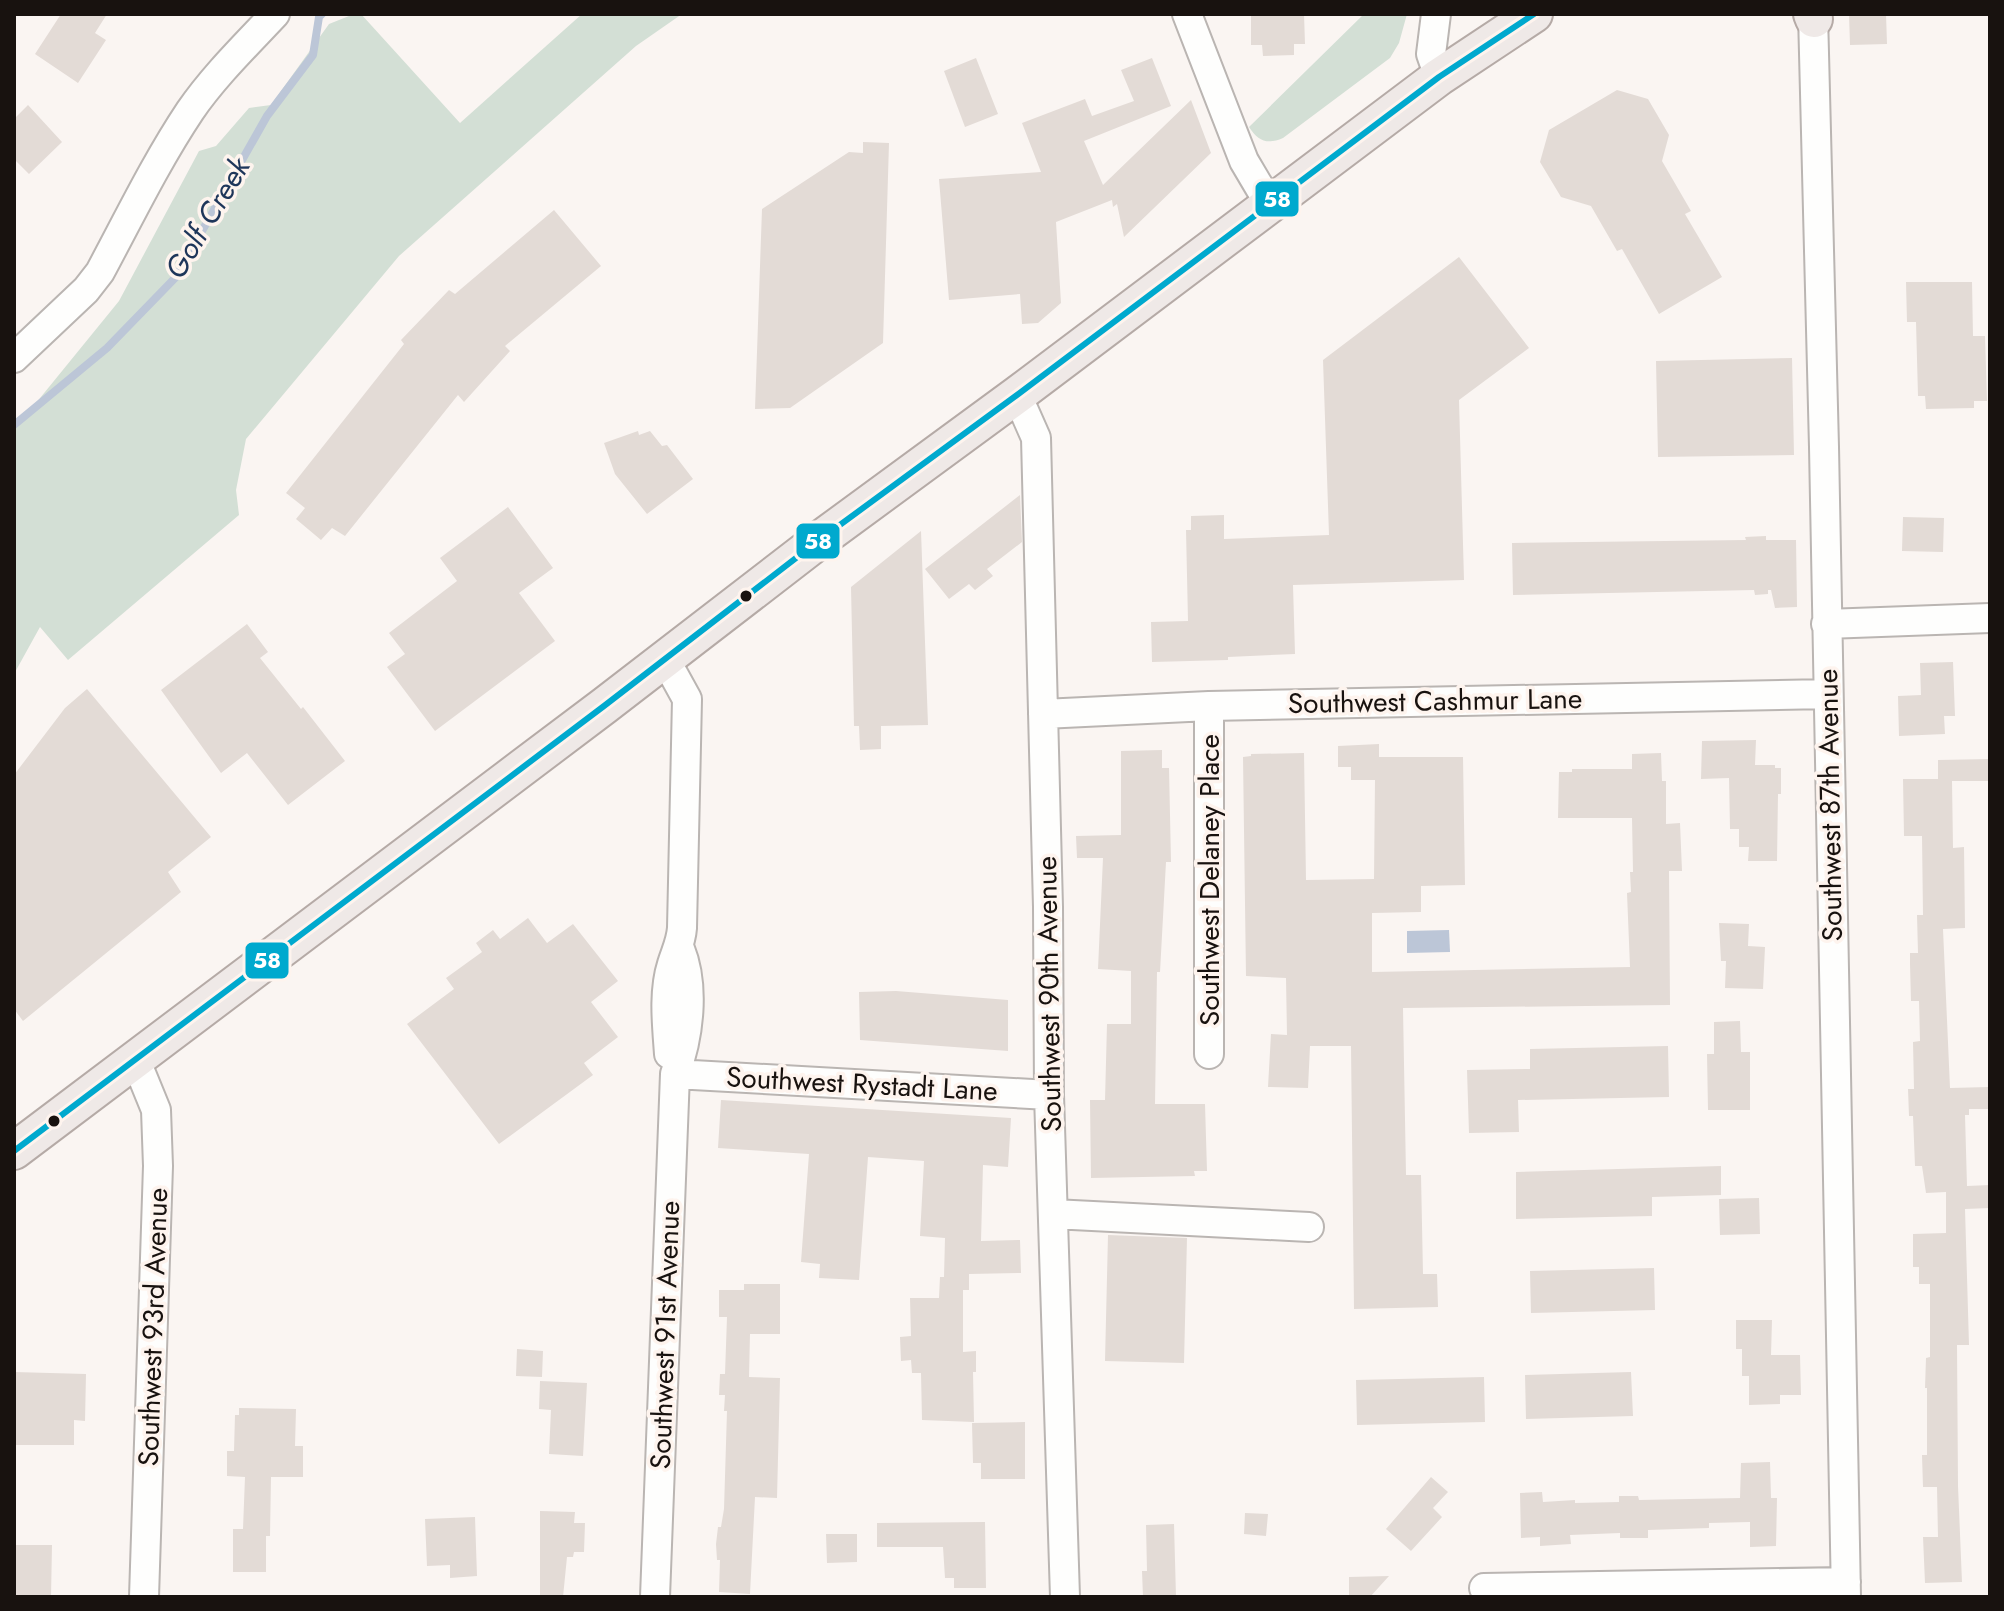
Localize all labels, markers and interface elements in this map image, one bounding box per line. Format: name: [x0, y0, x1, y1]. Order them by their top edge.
water label: Golf Creek: [154, 148, 261, 287]
line badge: 58: [1254, 180, 1300, 218]
text: 58: [1263, 183, 1291, 215]
line badge: 58: [795, 522, 841, 560]
text: 58: [804, 525, 832, 557]
unlabelled marker: [738, 588, 754, 604]
street label: Southwest 87th Avenue: [1807, 668, 1853, 942]
street label: Southwest Cashmur Lane: [1287, 678, 1583, 724]
street label: Southwest Delaney Place: [1189, 734, 1230, 1026]
street label: Southwest 90th Avenue: [1026, 856, 1072, 1132]
line badge: 58: [244, 941, 290, 980]
text: 58: [253, 944, 281, 976]
street label: Southwest Rystadt Lane: [725, 1056, 999, 1112]
unlabelled marker: [46, 1113, 62, 1129]
street label: Southwest 93rd Avenue: [128, 1187, 178, 1467]
street label: Southwest 91st Avenue: [640, 1200, 690, 1470]

